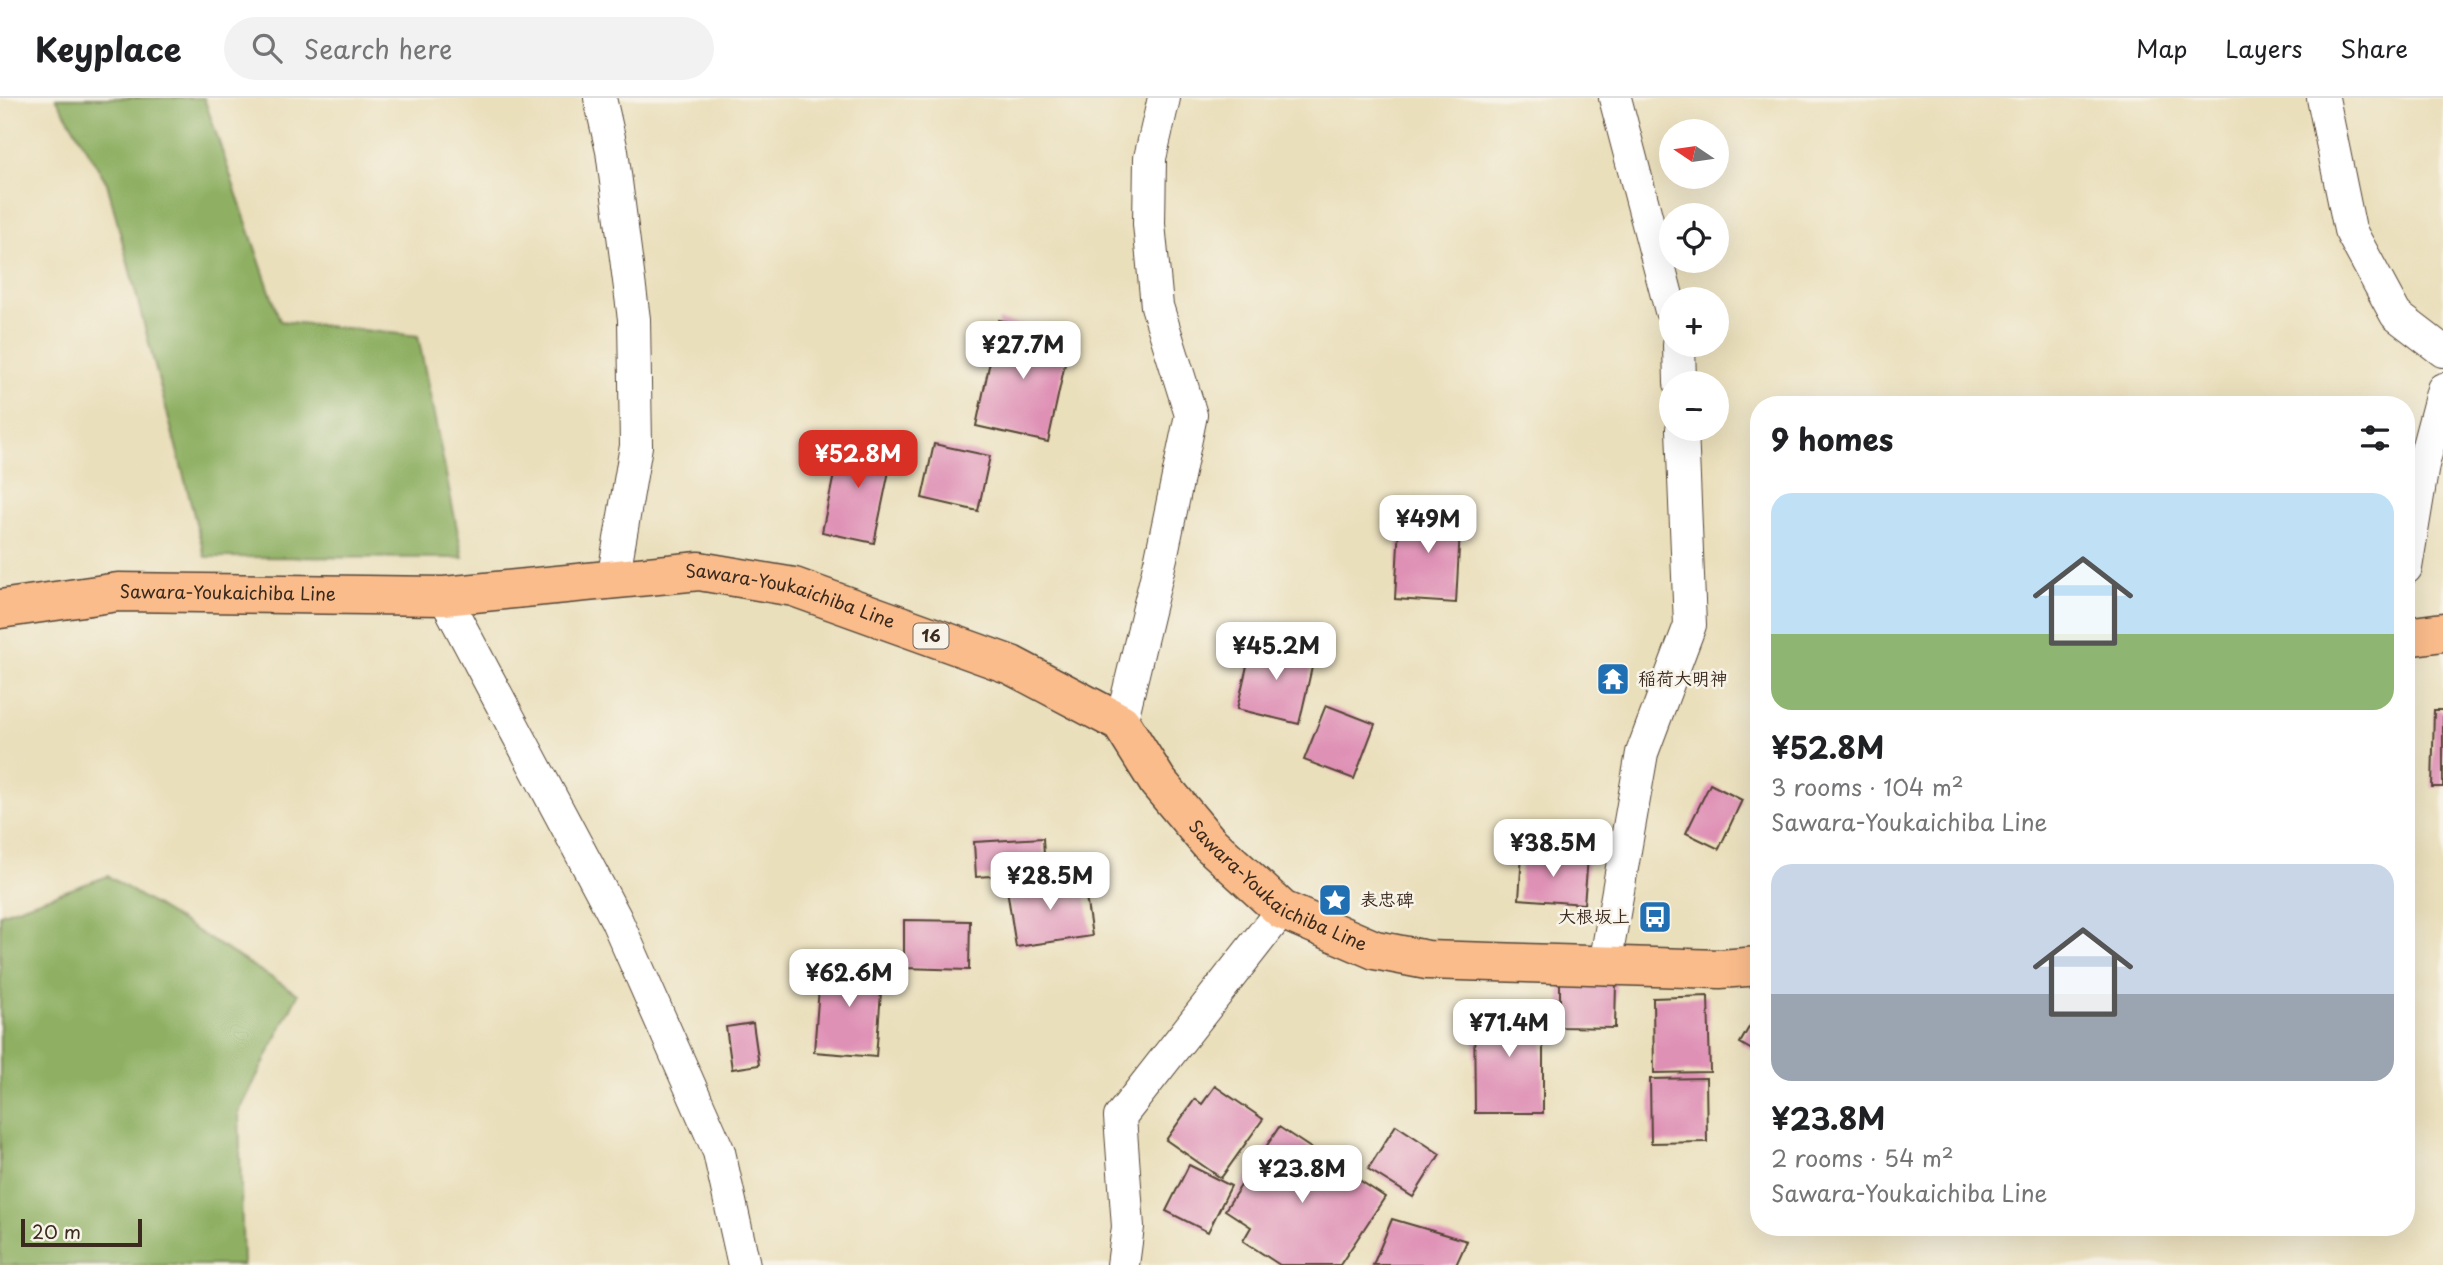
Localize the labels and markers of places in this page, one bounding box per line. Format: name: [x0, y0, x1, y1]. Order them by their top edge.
pin: ¥27.7M: [966, 322, 1080, 381]
pin: ¥52.8M: [801, 430, 915, 490]
pin: ¥49M: [1387, 496, 1469, 555]
pin: ¥45.2M: [1219, 622, 1333, 682]
temple icon: 稲荷大明神: [1594, 660, 1632, 698]
place label: 稲荷大明神: [1638, 664, 1728, 691]
pin: ¥38.5M: [1496, 820, 1610, 879]
pin: ¥28.5M: [993, 852, 1107, 912]
place icon: 表忠碑: [1316, 881, 1354, 919]
place label: 表忠碑: [1360, 885, 1414, 912]
bus stop icon: 大根坂上: [1636, 898, 1674, 936]
place label: 大根坂上: [1558, 902, 1630, 929]
pin: ¥62.6M: [792, 950, 906, 1009]
pin: ¥71.4M: [1452, 1000, 1566, 1059]
pin: ¥23.8M: [1245, 1146, 1359, 1205]

